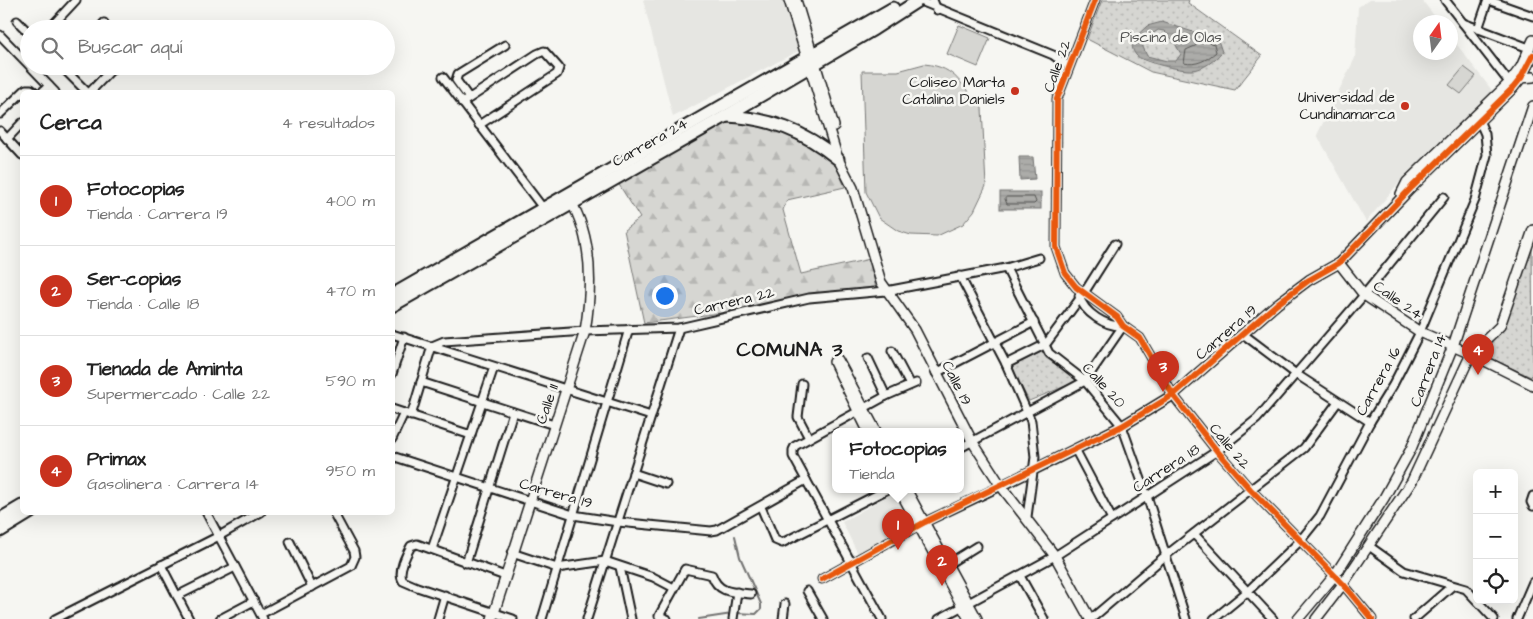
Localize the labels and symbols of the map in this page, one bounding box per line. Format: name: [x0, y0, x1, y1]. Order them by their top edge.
north arrow: [1413, 15, 1458, 60]
park label: Piscina de Olas: [1120, 27, 1222, 48]
street label: Calle 22: [1038, 37, 1077, 95]
place label: Coliseo Marta Catalina Daniels: [902, 72, 1005, 110]
marker: Coliseo Marta Catalina Daniels: [1009, 85, 1021, 97]
place label: Universidad de Cundinamarca: [1298, 87, 1395, 125]
marker: Universidad de Cundinamarca: [1399, 100, 1411, 112]
street label: Carrera 24: [609, 113, 692, 172]
street label: Calle 24: [1369, 276, 1427, 325]
street label: Carrera 22: [692, 282, 777, 321]
your location: [652, 283, 678, 309]
street label: Carrera 19: [1191, 300, 1262, 365]
street label: Carrera 14: [1405, 330, 1452, 410]
pin: 4: [1462, 334, 1494, 375]
district label: COMUNA 3: [737, 336, 843, 364]
street label: Carrera 16: [1351, 342, 1406, 420]
pin: 3: [1147, 351, 1179, 392]
street label: Calle 19: [936, 357, 977, 409]
street label: Calle 20: [1077, 358, 1130, 413]
street label: Calle 11: [531, 381, 564, 427]
street label: Calle 22: [1204, 419, 1255, 474]
street label: Carrera 18: [1128, 439, 1204, 498]
street label: Carrera 19: [517, 473, 595, 514]
pin: 1: [882, 509, 914, 550]
pin: 2: [926, 545, 958, 586]

